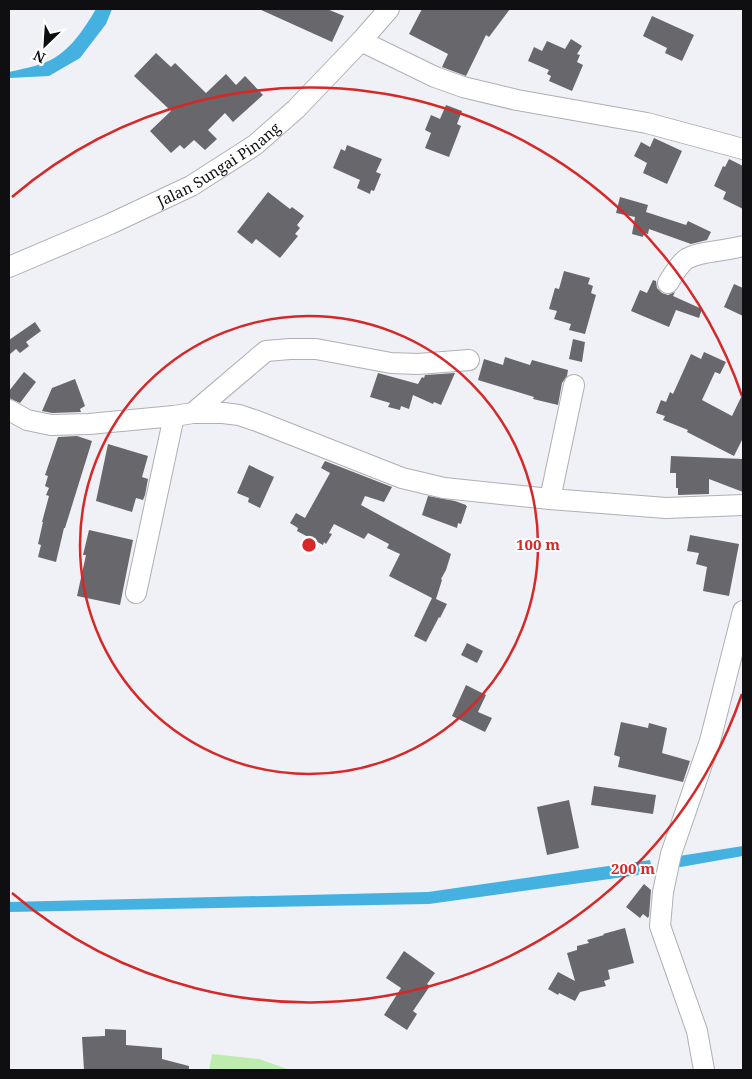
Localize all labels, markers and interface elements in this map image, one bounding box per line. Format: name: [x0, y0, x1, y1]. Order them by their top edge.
north arrow: [20, 20, 70, 70]
text: N: [30, 46, 48, 68]
street label: Jalan Sungai Pinang: [153, 118, 284, 211]
text: 100 m: [516, 534, 560, 554]
centre of rings: [300, 536, 318, 554]
text: 200 m: [611, 858, 655, 878]

